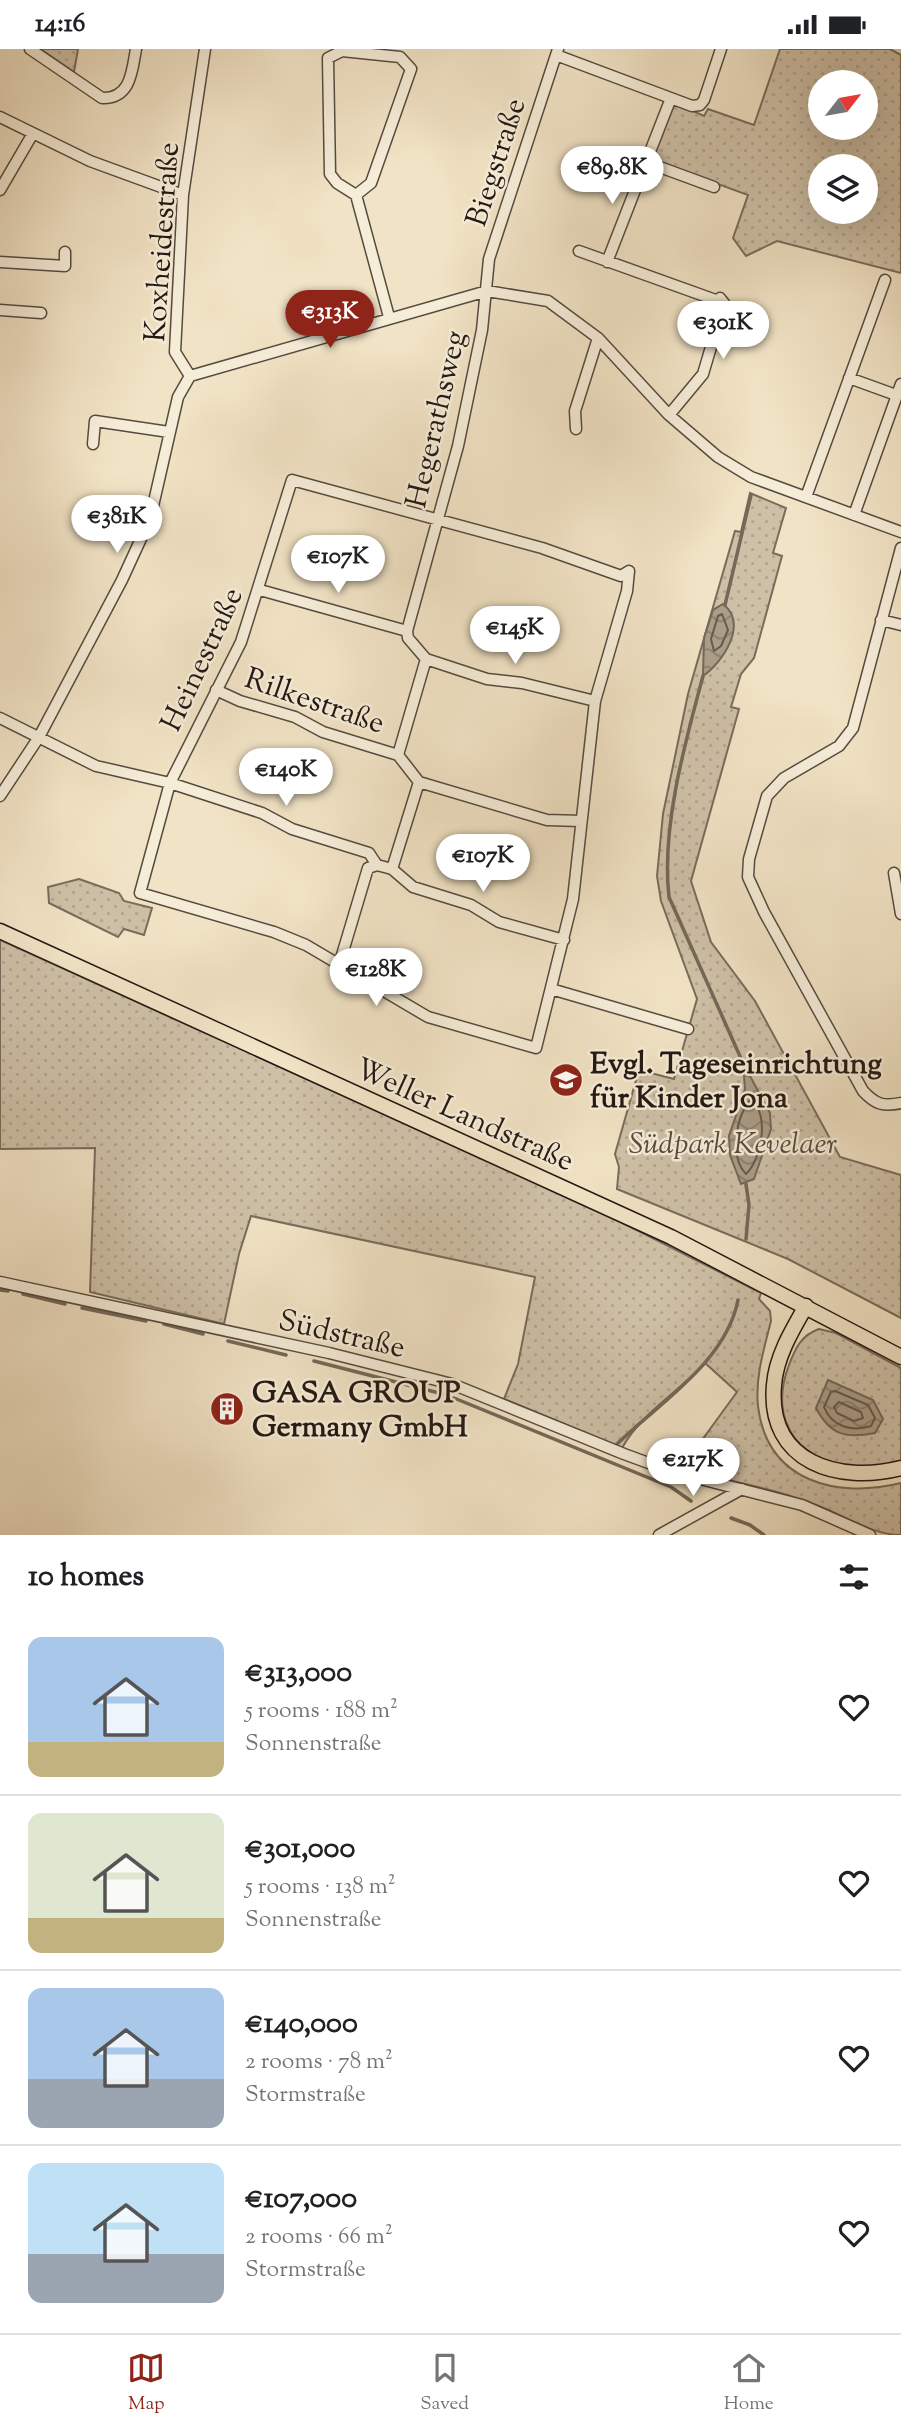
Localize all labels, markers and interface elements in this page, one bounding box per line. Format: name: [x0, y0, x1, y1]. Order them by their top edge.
text: 14:16: [35, 6, 85, 43]
north arrow: [808, 70, 878, 140]
map controls: [808, 70, 878, 224]
street label: Biegstraße: [456, 93, 538, 233]
street label: Koxheidestraße: [135, 141, 192, 344]
pin: €89.8K: [555, 146, 669, 206]
text: €89.8K: [577, 152, 647, 185]
button: layers: [808, 154, 878, 224]
pin: €313K: [281, 291, 379, 350]
text: €313K: [301, 296, 359, 329]
pin: €301K: [674, 301, 772, 361]
text: €301K: [693, 307, 753, 340]
street label: Hegerathsweg: [396, 327, 479, 512]
pin: €381K: [68, 496, 166, 555]
text: €381K: [87, 501, 147, 534]
pin: €107K: [289, 535, 387, 595]
text: €107K: [307, 541, 369, 574]
street label: Heinestraße: [151, 581, 255, 739]
pin: €145K: [466, 607, 564, 666]
text: €145K: [486, 612, 544, 645]
street label: Rilkestraße: [238, 658, 390, 746]
pin: €140K: [237, 749, 335, 808]
text: €140K: [255, 754, 317, 787]
pin: €107K: [434, 835, 532, 894]
text: €107K: [452, 840, 514, 873]
pin: €128K: [327, 949, 425, 1008]
text: €128K: [346, 954, 406, 987]
place label: Evgl. Tageseinrichtung für Kinder Jona: [590, 1044, 882, 1121]
street label: Weller Landstraße: [348, 1049, 580, 1184]
school or university icon: Evgl. Tageseinrichtung für Kinder Jona: [547, 1061, 585, 1099]
park label: Südpark Kevelaer: [629, 1124, 838, 1167]
street label: Südstraße: [274, 1300, 409, 1371]
place label: GASA GROUP Germany GmbH: [252, 1373, 468, 1450]
building icon: GASA GROUP Germany GmbH: [208, 1390, 246, 1428]
pin: €217K: [644, 1439, 742, 1498]
text: €217K: [663, 1444, 723, 1477]
text: 10 homes: [28, 1556, 144, 1599]
icon: filters: [835, 1558, 873, 1596]
text: €313,000: [245, 1652, 352, 1695]
icon: home: [84, 1665, 168, 1749]
icon: heart: [835, 1688, 873, 1726]
text: 5 rooms · 188 m²: [245, 1695, 398, 1728]
text: Sonnenstraße: [245, 1728, 382, 1761]
text: €301,000: [245, 1828, 355, 1871]
icon: home: [84, 1841, 168, 1925]
icon: heart: [835, 1864, 873, 1902]
text: 5 rooms · 138 m²: [245, 1871, 396, 1904]
text: Sonnenstraße: [245, 1904, 382, 1937]
text: €140,000: [245, 2003, 358, 2046]
icon: home: [84, 2016, 168, 2100]
icon: heart: [835, 2039, 873, 2077]
text: 2 rooms · 78 m²: [245, 2046, 393, 2079]
text: Stormstraße: [245, 2079, 366, 2112]
text: €107,000: [245, 2178, 357, 2221]
icon: home: [84, 2191, 168, 2275]
icon: heart: [835, 2214, 873, 2252]
text: 2 rooms · 66 m²: [245, 2221, 393, 2254]
text: Stormstraße: [245, 2254, 366, 2287]
tab: Map: [127, 2349, 165, 2418]
tab: Saved: [420, 2349, 469, 2418]
tab: Home: [724, 2349, 774, 2418]

